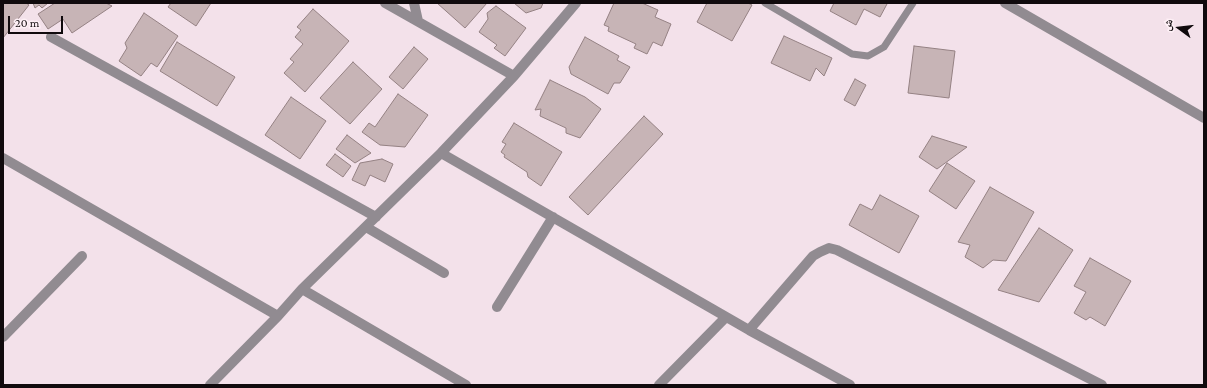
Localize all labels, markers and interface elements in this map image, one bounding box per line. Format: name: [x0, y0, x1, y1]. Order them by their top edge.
scale bar: [10, 8, 65, 34]
north arrow: [1159, 8, 1199, 48]
text: 20 m: [15, 16, 39, 30]
text: ش: [1160, 18, 1175, 32]

